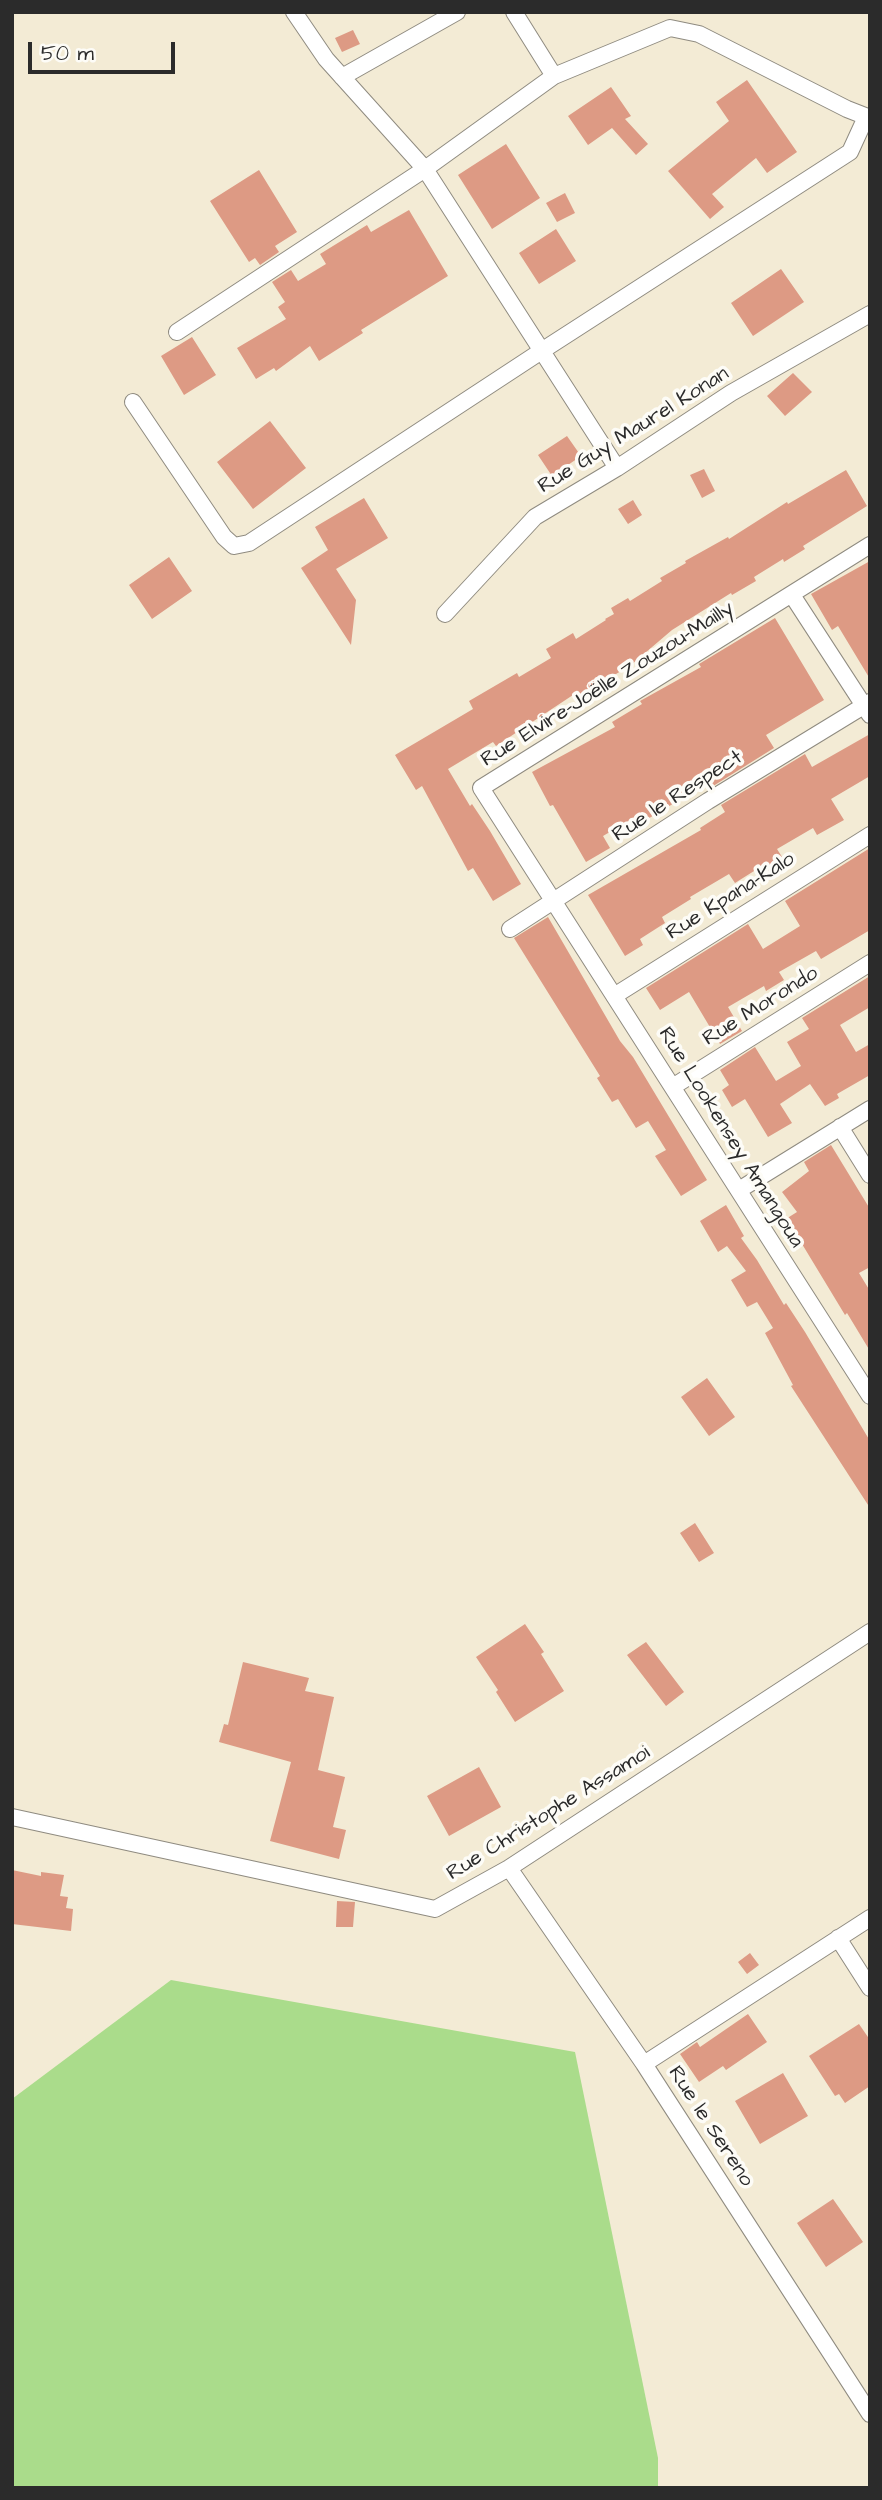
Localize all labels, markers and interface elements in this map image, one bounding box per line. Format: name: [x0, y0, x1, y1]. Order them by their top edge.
scale bar: [32, 28, 178, 72]
text: 50 m: [41, 39, 94, 68]
street label: Rue Guy Maurel Konan: [534, 362, 734, 500]
street label: Rue Elvire-Joëlle Zouzou-Mailly: [477, 597, 739, 773]
street label: Rue le Respect: [608, 746, 748, 848]
street label: Rue Kpana-Kalo: [662, 847, 800, 947]
street label: Rue Morondo: [699, 962, 823, 1052]
street label: Rue Lookensey Amangoua: [652, 1023, 808, 1253]
street label: Rue Christophe Assamoi: [443, 1741, 655, 1887]
street label: Rue le Sereno: [662, 2062, 758, 2192]

